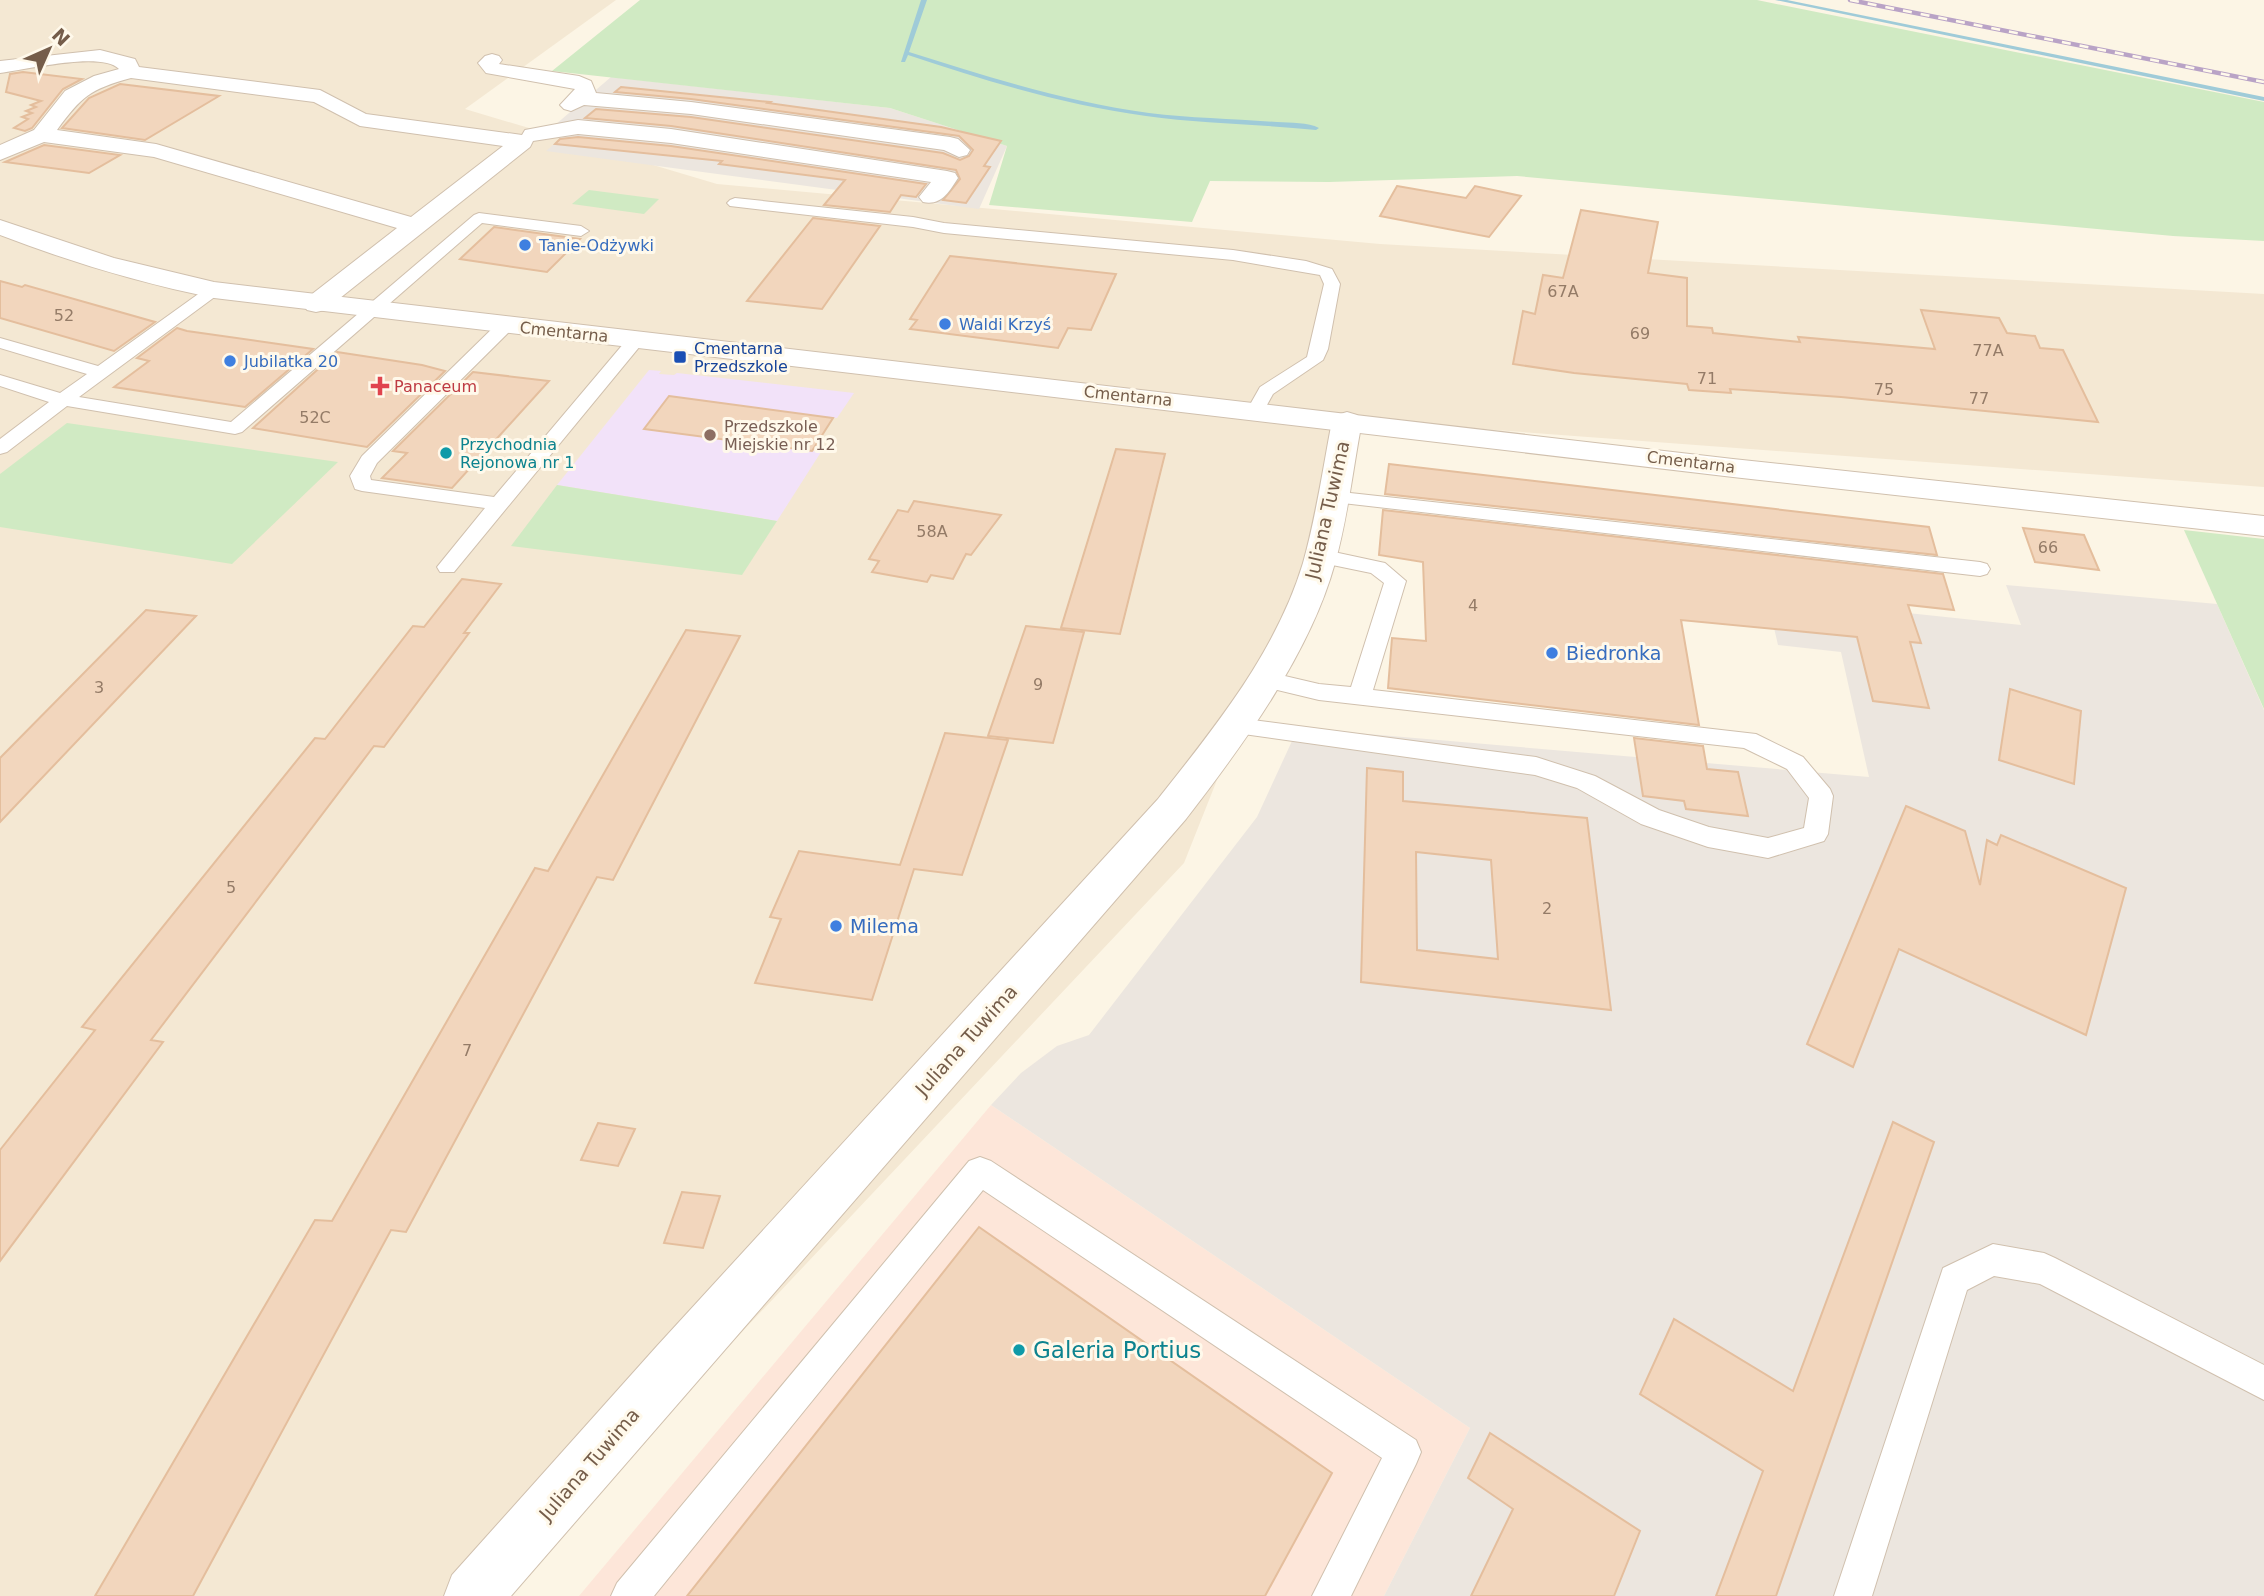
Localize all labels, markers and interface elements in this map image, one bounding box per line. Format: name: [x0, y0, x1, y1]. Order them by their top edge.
north arrow: [14, 14, 84, 84]
text: N: [48, 24, 74, 50]
place label: Tanie-Odżywki: [538, 236, 654, 255]
marker: Tanie-Odżywki: [517, 237, 533, 253]
house number: 67A: [1547, 282, 1579, 301]
house number: 52: [54, 306, 74, 325]
place label: Waldi Krzyś: [959, 315, 1051, 334]
marker: Waldi Krzyś: [937, 316, 953, 332]
street label: Cmentarna: [519, 318, 609, 346]
house number: 69: [1630, 324, 1650, 343]
place label: Cmentarna Przedszkole: [694, 339, 788, 376]
house number: 77A: [1972, 341, 2004, 360]
marker: Cmentarna Przedszkole: [672, 349, 688, 365]
place label: Jubilatka 20: [243, 352, 338, 371]
marker: Jubilatka 20: [222, 353, 238, 369]
house number: 71: [1697, 369, 1717, 388]
place label: Panaceum: [394, 377, 477, 396]
marker: Panaceum: [372, 378, 388, 394]
house number: 75: [1874, 380, 1894, 399]
street label: Cmentarna: [1083, 382, 1173, 410]
house number: 77: [1969, 389, 1989, 408]
house number: 52C: [299, 408, 331, 427]
place label: Przedszkole Miejskie nr 12: [724, 417, 836, 454]
marker: Przedszkole Miejskie nr 12: [702, 427, 718, 443]
place label: Przychodnia Rejonowa nr 1: [460, 435, 574, 472]
street label: Juliana Tuwima: [1300, 439, 1354, 582]
marker: Przychodnia Rejonowa nr 1: [438, 445, 454, 461]
street label: Cmentarna: [1646, 447, 1736, 477]
house number: 58A: [916, 522, 948, 541]
house number: 66: [2038, 538, 2058, 557]
house number: 4: [1468, 596, 1478, 615]
place label: Biedronka: [1566, 642, 1661, 664]
marker: Biedronka: [1544, 645, 1560, 661]
house number: 9: [1033, 675, 1043, 694]
house number: 3: [94, 678, 104, 697]
house number: 5: [226, 878, 236, 897]
house number: 2: [1542, 899, 1552, 918]
place label: Milema: [850, 915, 919, 937]
marker: Milema: [828, 918, 844, 934]
street label: Juliana Tuwima: [910, 980, 1021, 1101]
house number: 7: [462, 1041, 472, 1060]
place label: Galeria Portius: [1033, 1337, 1201, 1363]
marker: Galeria Portius: [1011, 1342, 1027, 1358]
street label: Juliana Tuwima: [534, 1403, 644, 1525]

